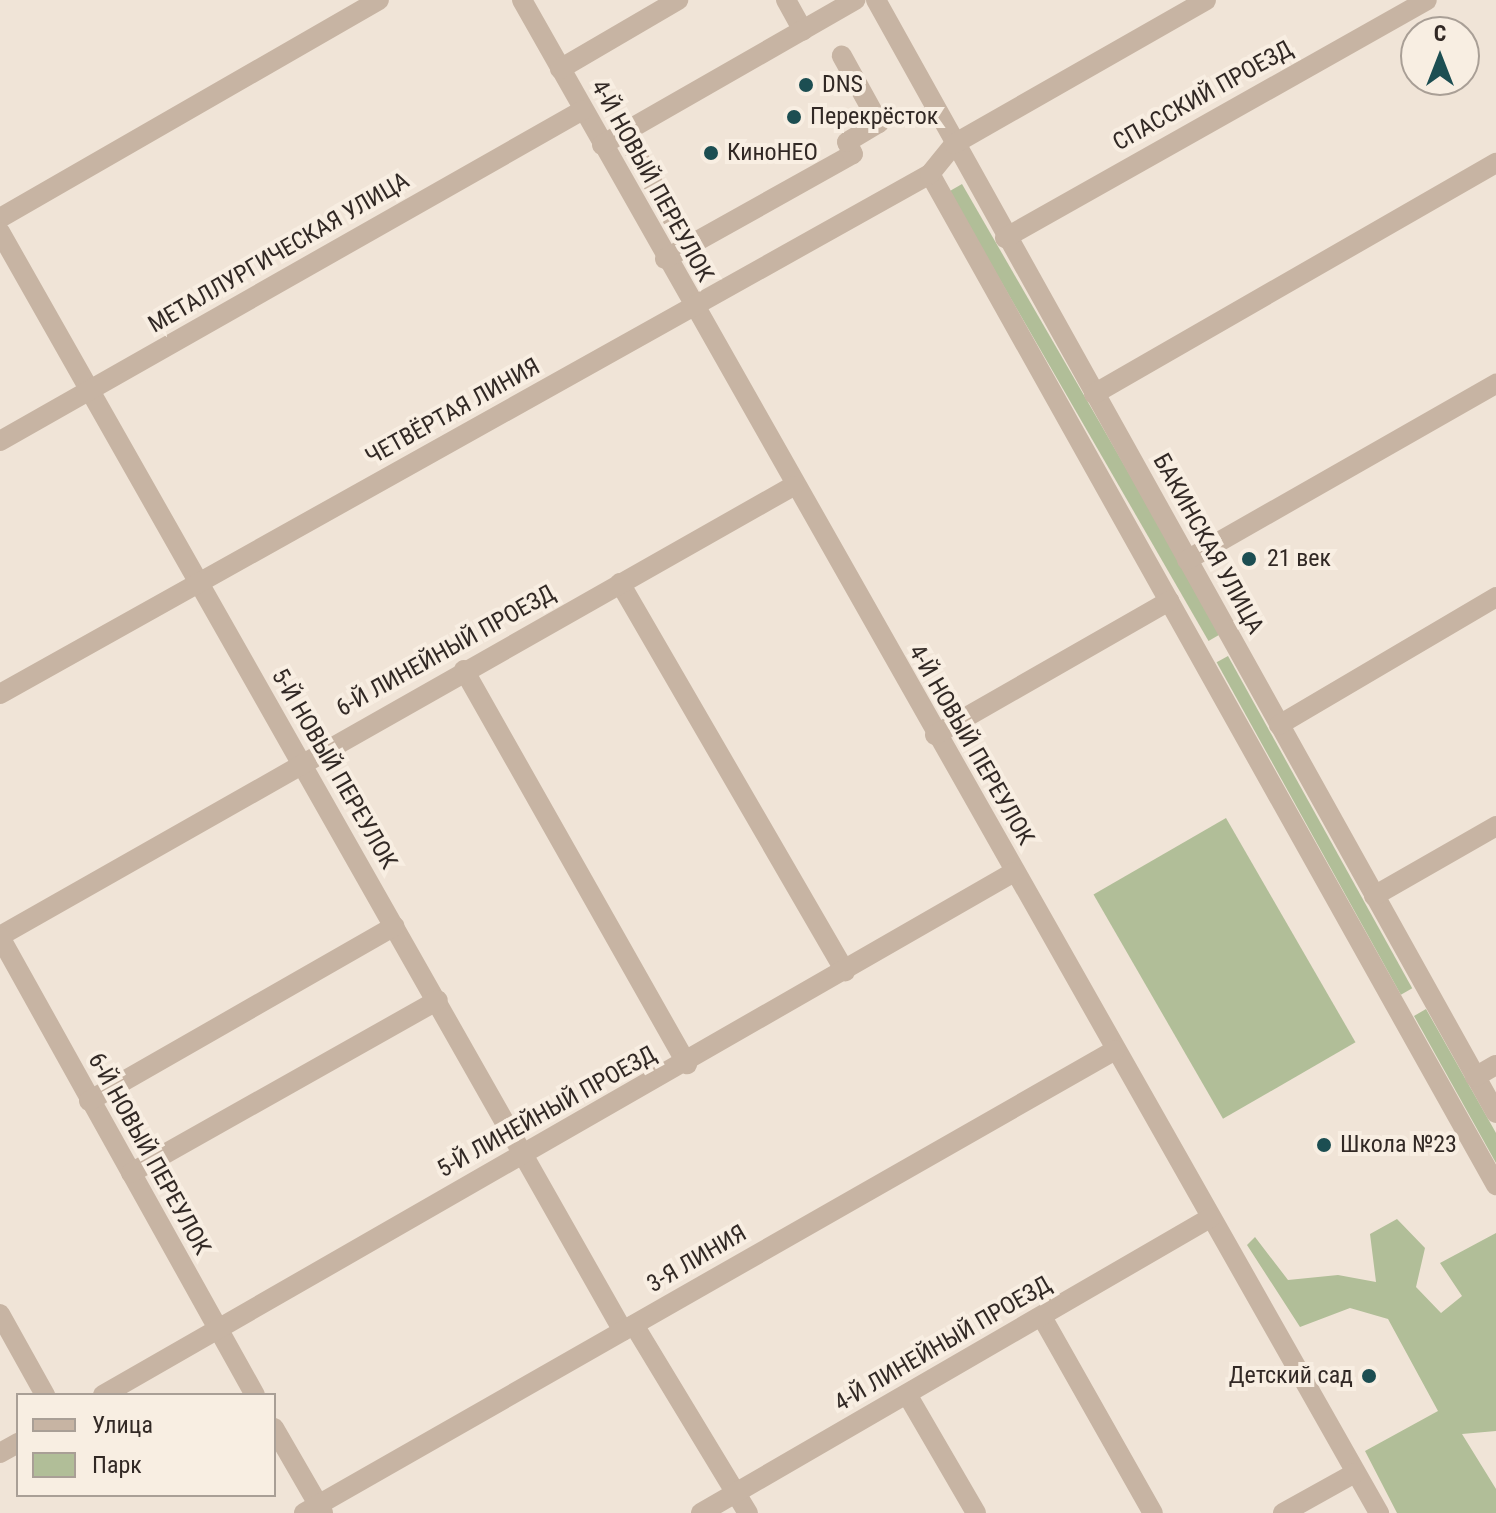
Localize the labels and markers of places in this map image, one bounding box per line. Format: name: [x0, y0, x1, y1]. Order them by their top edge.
place label: DNS: [822, 71, 863, 99]
marker: DNS: [797, 76, 815, 94]
place label: Перекрёсток: [810, 103, 938, 131]
marker: Перекрёсток: [785, 108, 803, 126]
place label: КиноНЕО: [727, 139, 818, 167]
marker: КиноНЕО: [702, 144, 720, 162]
place label: 21 век: [1267, 545, 1331, 573]
marker: 21 век: [1238, 548, 1260, 570]
place label: Школа №23: [1340, 1131, 1457, 1159]
marker: Школа №23: [1315, 1136, 1333, 1154]
place label: Детский сад: [1229, 1362, 1353, 1390]
marker: Детский сад: [1360, 1367, 1378, 1385]

